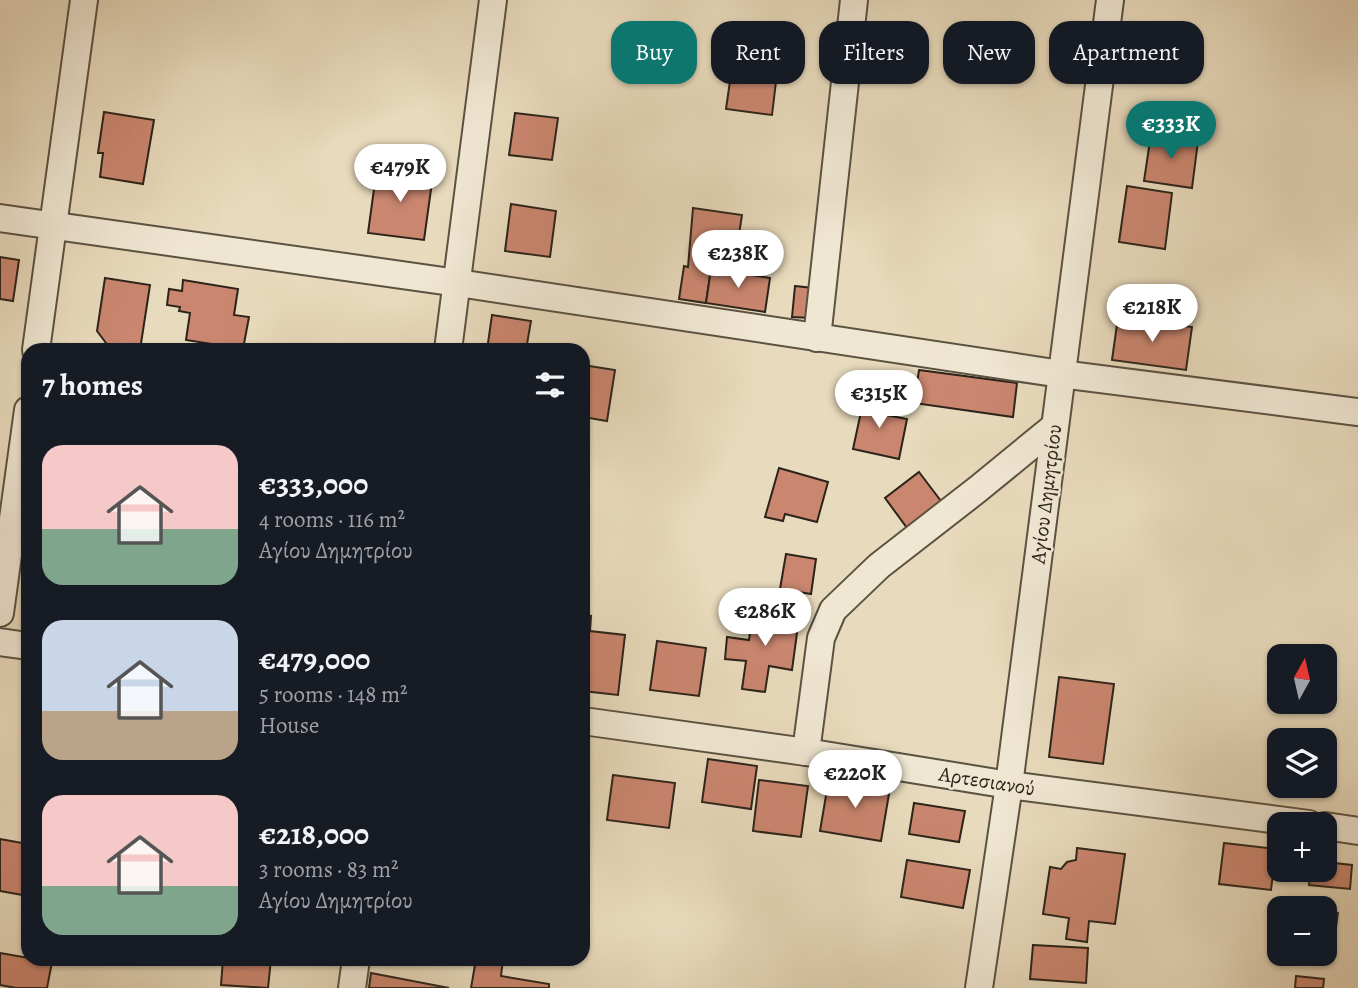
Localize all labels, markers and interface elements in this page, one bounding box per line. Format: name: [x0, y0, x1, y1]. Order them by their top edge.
chip: Buy: [611, 21, 697, 84]
chip: Rent: [711, 21, 805, 84]
chip: Filters: [819, 21, 929, 84]
chip: New: [943, 21, 1035, 84]
chip: Apartment: [1049, 21, 1204, 84]
pin: €333K: [1122, 102, 1220, 161]
text: €333K: [1142, 108, 1200, 139]
pin: €479K: [351, 144, 449, 204]
text: €479K: [370, 151, 430, 182]
pin: €238K: [689, 230, 787, 290]
text: €238K: [708, 237, 768, 268]
pin: €218K: [1103, 284, 1201, 344]
text: €218K: [1123, 291, 1181, 322]
text: 7 homes: [42, 365, 143, 405]
icon: filters: [531, 366, 569, 404]
pin: €315K: [830, 370, 928, 430]
text: €315K: [851, 377, 907, 408]
street label: Αγίου Δημητρίου: [1023, 423, 1068, 566]
text: €333,000: [259, 464, 368, 504]
icon: home: [98, 473, 182, 557]
text: 4 rooms · 116 m²: [259, 504, 405, 535]
text: Αγίου Δημητρίου: [259, 535, 413, 566]
pin: €286K: [716, 588, 814, 648]
text: €286K: [734, 595, 796, 626]
text: €479,000: [259, 639, 370, 679]
north arrow: [1267, 644, 1337, 714]
map controls: [1267, 644, 1337, 966]
icon: home: [98, 648, 182, 732]
text: 5 rooms · 148 m²: [259, 679, 408, 710]
text: House: [259, 710, 319, 741]
button: layers: [1267, 728, 1337, 798]
pin: €220K: [806, 750, 904, 810]
text: €220K: [824, 757, 886, 788]
street label: Αρτεσιανού: [936, 759, 1037, 802]
button: +: [1267, 812, 1337, 882]
text: €218,000: [259, 814, 369, 854]
icon: home: [98, 823, 182, 907]
text: 3 rooms · 83 m²: [259, 854, 399, 885]
text: Αγίου Δημητρίου: [259, 885, 413, 916]
button: −: [1267, 896, 1337, 966]

